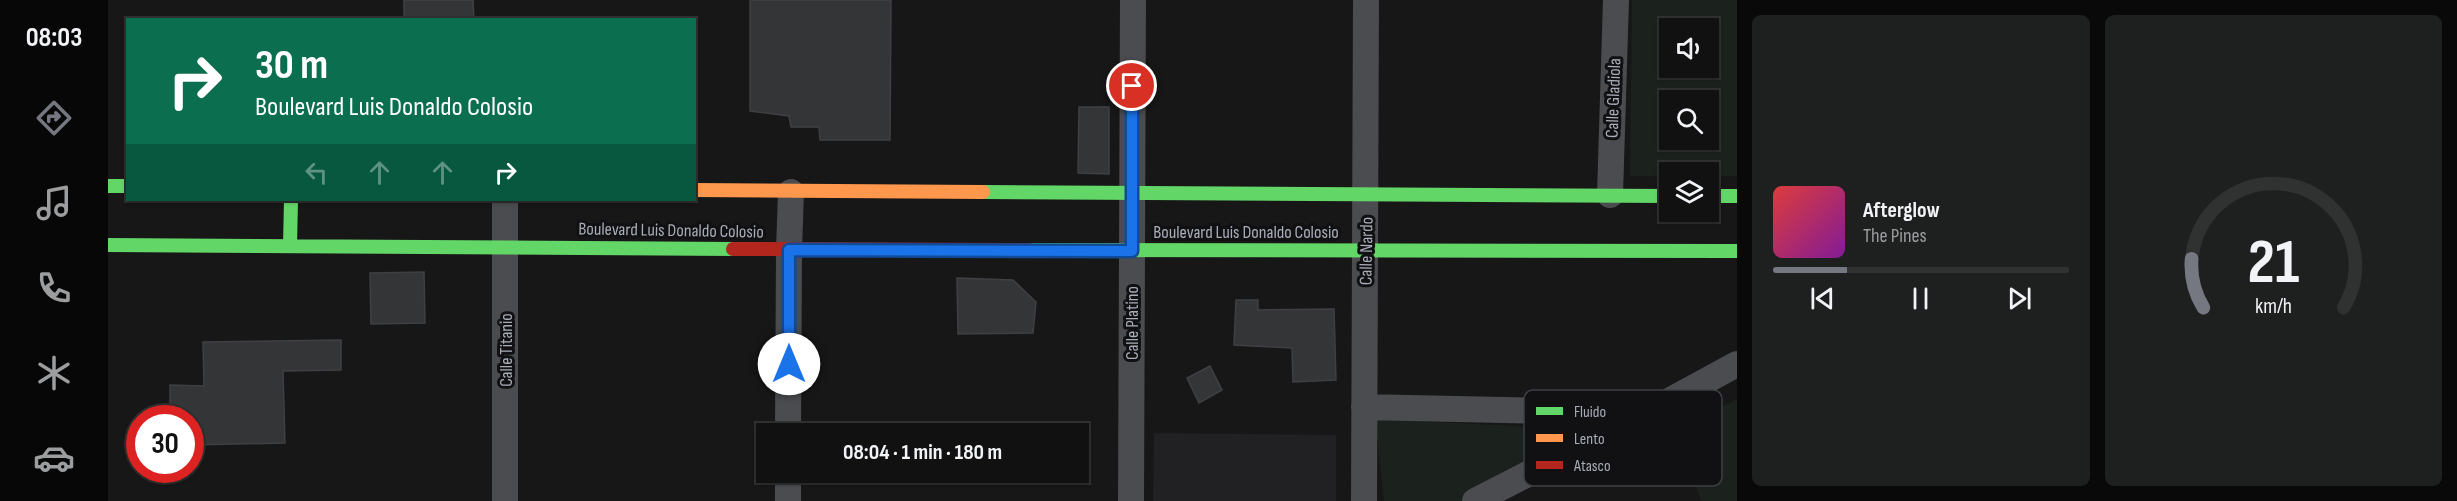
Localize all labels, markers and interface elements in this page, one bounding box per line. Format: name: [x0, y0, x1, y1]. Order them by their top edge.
map controls: [1659, 18, 1719, 222]
button: sound: [1659, 18, 1719, 78]
text: 08:03: [26, 22, 82, 54]
text: 30 m: [255, 40, 328, 91]
icon: right: [156, 42, 234, 120]
street label: Calle Gladiola: [1602, 58, 1625, 138]
pin: [1106, 60, 1157, 111]
icon: arrive: [1115, 69, 1148, 102]
button: search: [1659, 90, 1719, 150]
text: Boulevard Luis Donaldo Colosio: [255, 91, 533, 123]
icon: directions: [33, 97, 75, 139]
icon: left: [300, 156, 333, 189]
icon: ahead: [363, 156, 396, 189]
icon: ahead: [426, 156, 459, 189]
icon: right: [489, 156, 522, 189]
button: layers: [1659, 162, 1719, 222]
icon: music: [33, 182, 75, 224]
text: Afterglow: [1863, 197, 1940, 224]
street label: Calle Nardo: [1355, 217, 1378, 285]
street label: Boulevard Luis Donaldo Colosio: [578, 218, 764, 243]
street label: Boulevard Luis Donaldo Colosio: [1153, 222, 1339, 243]
text: The Pines: [1863, 224, 1927, 248]
text: 21: [2247, 226, 2299, 301]
icon: phone: [33, 267, 75, 309]
icon: previous: [1806, 282, 1839, 315]
icon: pause: [1904, 282, 1937, 315]
icon: next: [2003, 282, 2036, 315]
street label: Calle Platino: [1122, 286, 1143, 360]
text: km/h: [2255, 294, 2292, 319]
street label: Calle Titanio: [496, 313, 517, 387]
position arrow: [757, 332, 821, 396]
icon: climate: [33, 352, 75, 394]
legend: [1524, 390, 1722, 486]
text: Fluido: [1574, 403, 1606, 422]
speed limit sign: 30: [126, 405, 204, 483]
text: Lento: [1574, 430, 1605, 449]
icon: car: [33, 437, 75, 479]
text: 08:04 · 1 min · 180 m: [843, 439, 1002, 466]
text: Atasco: [1573, 457, 1611, 476]

